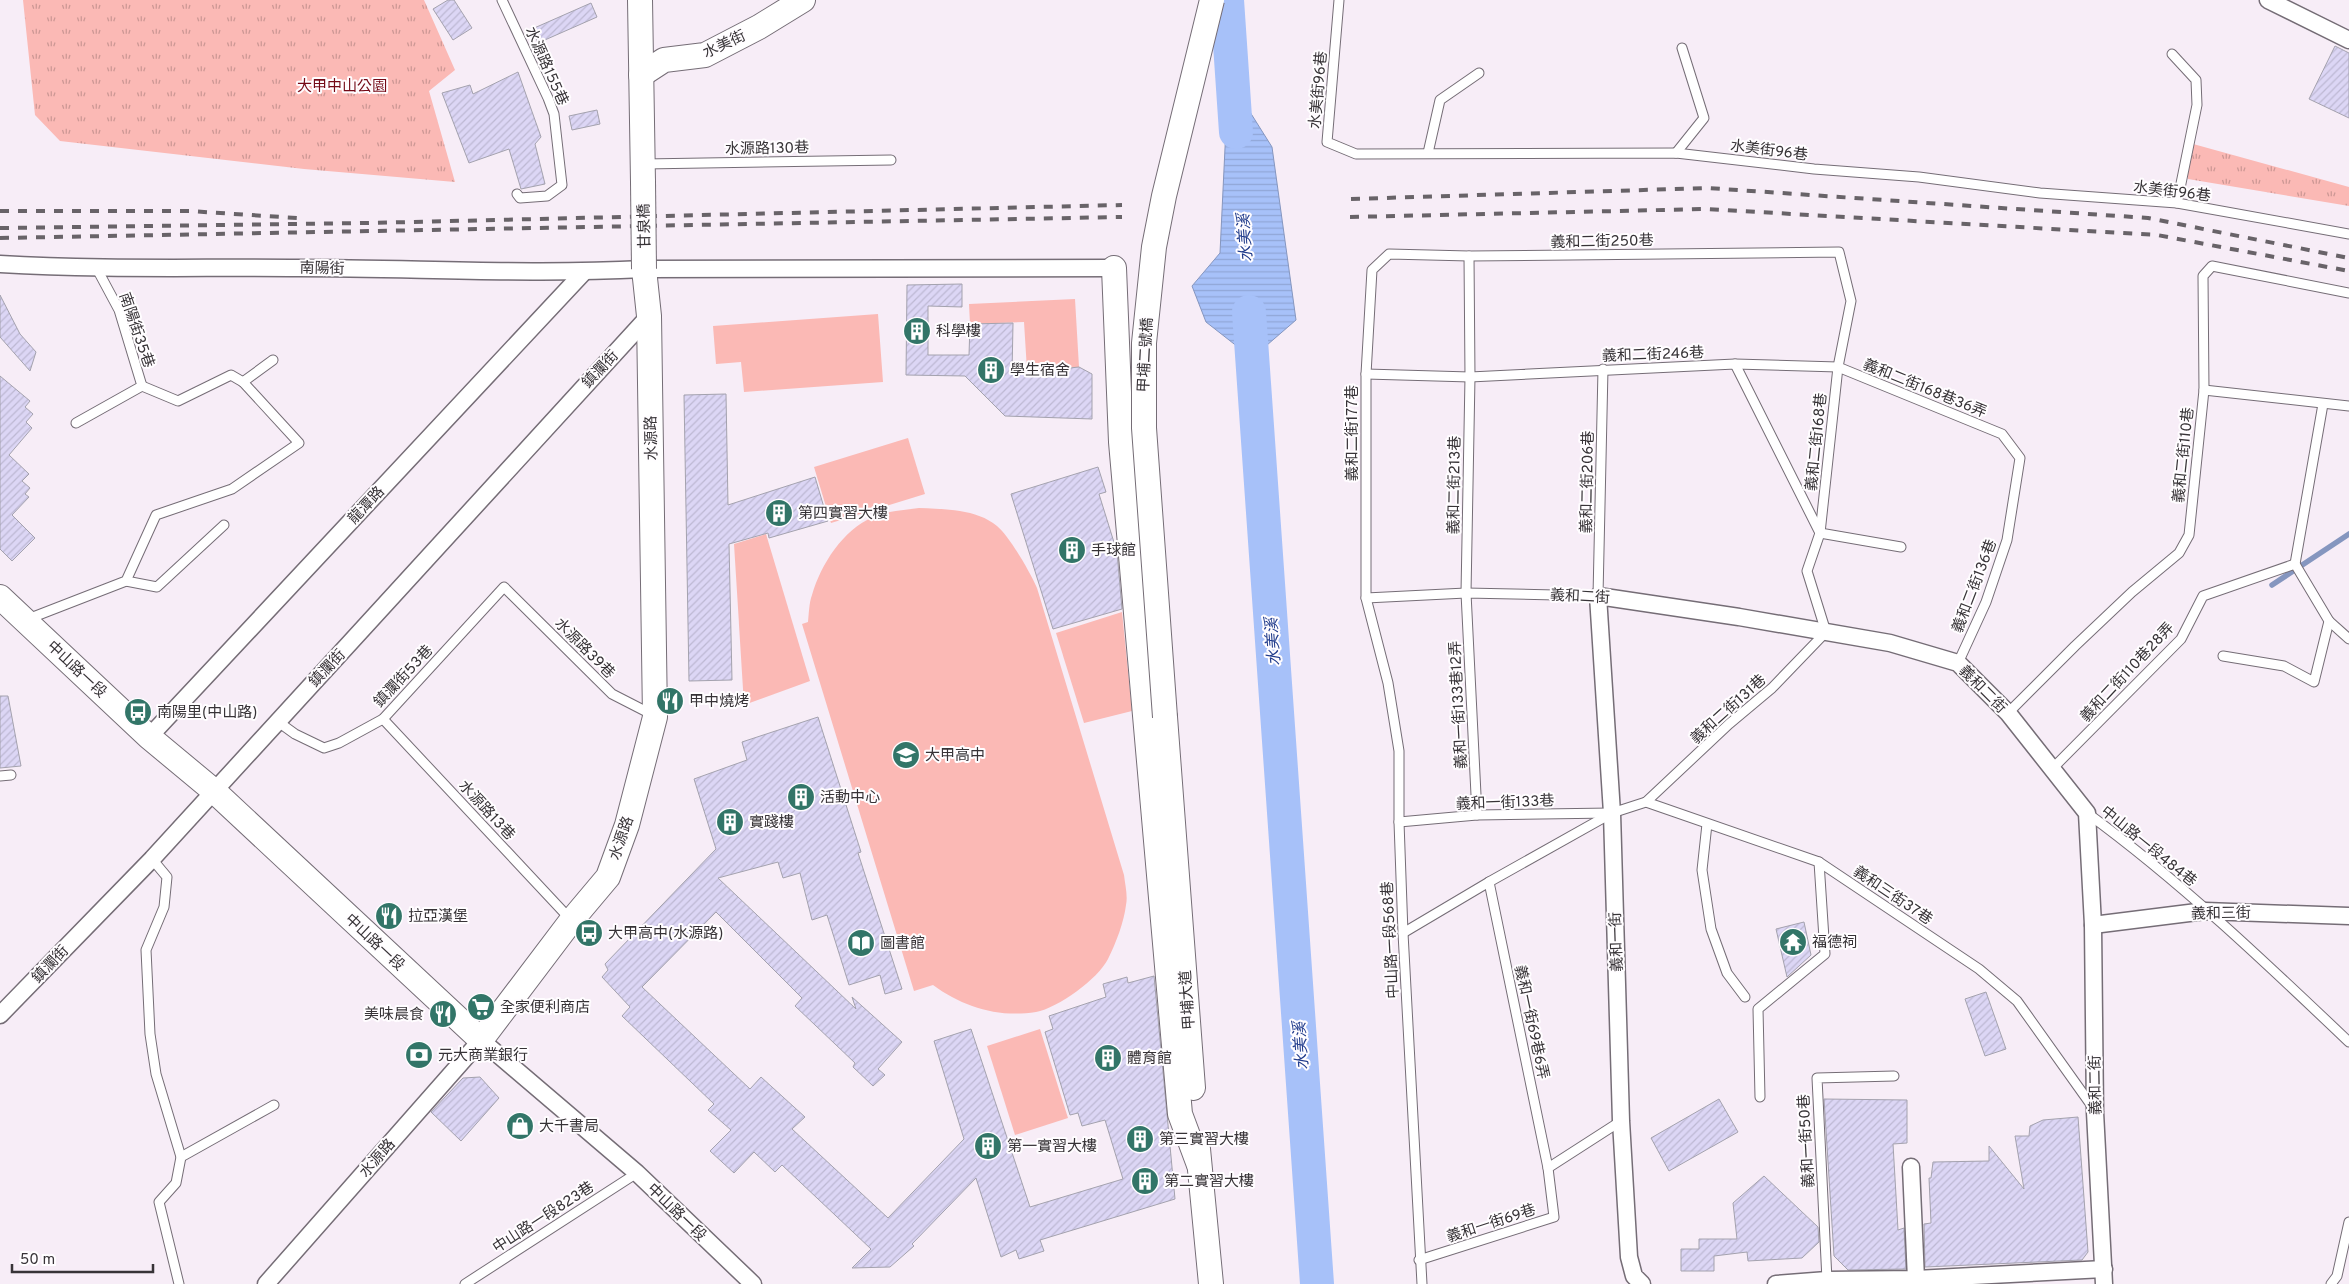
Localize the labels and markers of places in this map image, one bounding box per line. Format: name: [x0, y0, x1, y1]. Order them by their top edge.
building icon: 科學樓: [902, 316, 932, 346]
place label: 科學樓: [936, 323, 981, 342]
building icon: 學生宿舍: [976, 355, 1006, 385]
place label: 學生宿舍: [1010, 362, 1070, 381]
building icon: 第四實習大樓: [764, 498, 794, 528]
place label: 第四實習大樓: [798, 505, 888, 524]
building icon: 手球館: [1057, 535, 1087, 565]
place label: 手球館: [1091, 542, 1136, 561]
restaurant icon: 甲中燒烤: [655, 686, 685, 716]
place label: 甲中燒烤: [689, 693, 749, 712]
bus stop icon: 南陽里(中山路): [123, 697, 153, 727]
place label: 南陽里(中山路): [157, 704, 257, 723]
school or university icon: 大甲高中: [891, 740, 921, 770]
place label: 大甲高中: [925, 747, 985, 766]
building icon: 活動中心: [786, 782, 816, 812]
place label: 活動中心: [820, 789, 880, 808]
building icon: 實踐樓: [715, 807, 745, 837]
place label: 實踐樓: [749, 813, 794, 833]
restaurant icon: 拉亞漢堡: [374, 901, 404, 931]
place label: 拉亞漢堡: [408, 907, 468, 927]
bus stop icon: 大甲高中(水源路): [574, 918, 604, 948]
place label: 大甲高中(水源路): [608, 925, 723, 944]
temple icon: 福德祠: [1778, 927, 1808, 957]
library icon: 圖書館: [846, 928, 876, 958]
place label: 福德祠: [1812, 933, 1857, 953]
place label: 圖書館: [880, 935, 925, 954]
supermarket icon: 全家便利商店: [466, 992, 496, 1022]
restaurant icon: 美味晨食: [428, 999, 458, 1029]
place label: 全家便利商店: [500, 999, 590, 1018]
place label: 美味晨食: [364, 1006, 424, 1025]
bank icon: 元大商業銀行: [404, 1040, 434, 1070]
building icon: 體育館: [1093, 1043, 1123, 1073]
place label: 元大商業銀行: [438, 1047, 528, 1066]
place label: 體育館: [1127, 1050, 1172, 1069]
shop icon: 大千書局: [505, 1111, 535, 1141]
place label: 大千書局: [539, 1118, 599, 1137]
building icon: 第三實習大樓: [1125, 1124, 1155, 1154]
building icon: 第一實習大樓: [973, 1131, 1003, 1161]
place label: 第三實習大樓: [1159, 1131, 1249, 1150]
place label: 第一實習大樓: [1007, 1138, 1097, 1157]
building icon: 第二實習大樓: [1130, 1166, 1160, 1196]
place label: 第二實習大樓: [1164, 1173, 1254, 1192]

